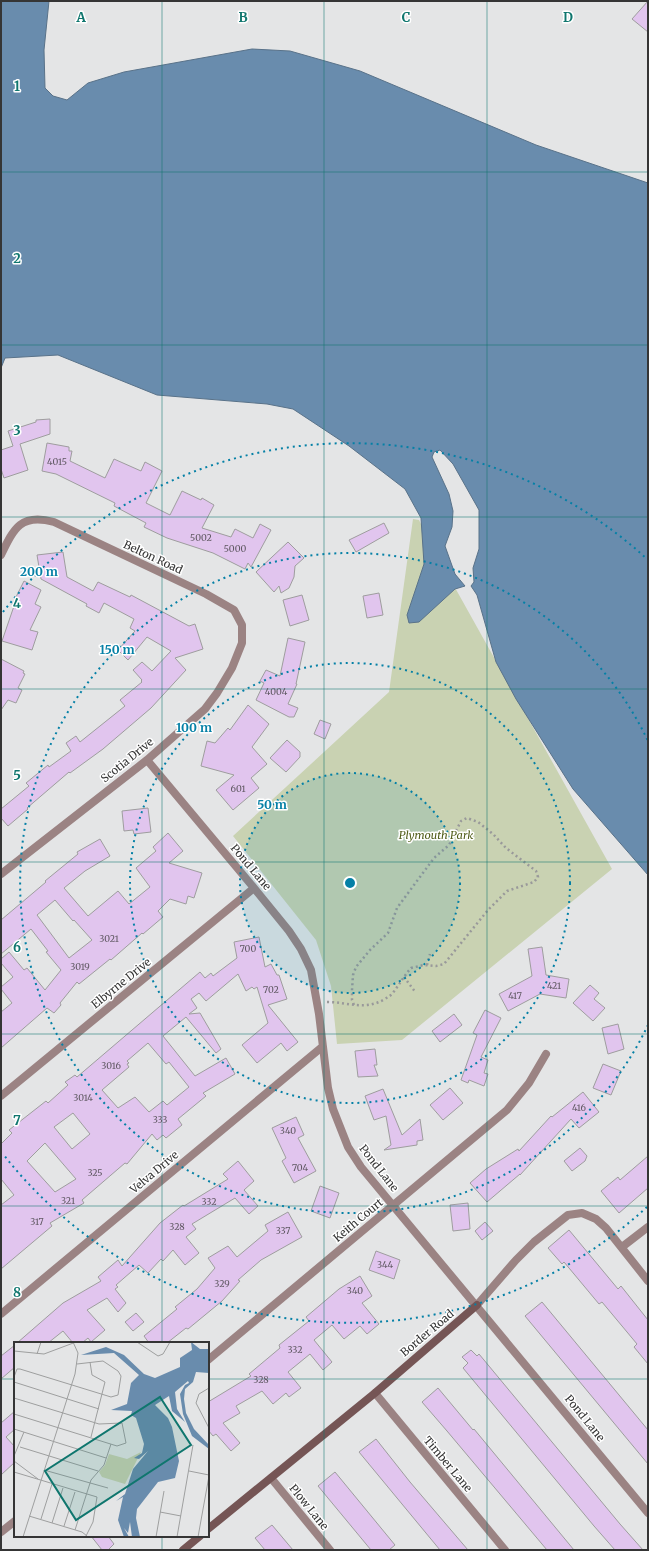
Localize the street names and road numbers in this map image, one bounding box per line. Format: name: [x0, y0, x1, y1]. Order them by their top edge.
street label: Belton Road: [121, 537, 185, 577]
street label: Scotia Drive: [98, 734, 156, 785]
street label: Pond Lane: [228, 841, 275, 893]
street label: Elbyrne Drive: [88, 955, 154, 1011]
street label: Pond Lane: [356, 1142, 402, 1195]
street label: Velva Drive: [126, 1148, 181, 1197]
street label: Keith Court: [330, 1195, 386, 1245]
street label: Border Road: [397, 1306, 457, 1359]
street label: Pond Lane: [562, 1392, 608, 1444]
street label: Timber Lane: [421, 1433, 475, 1495]
street label: Plow Lane: [286, 1481, 332, 1533]

